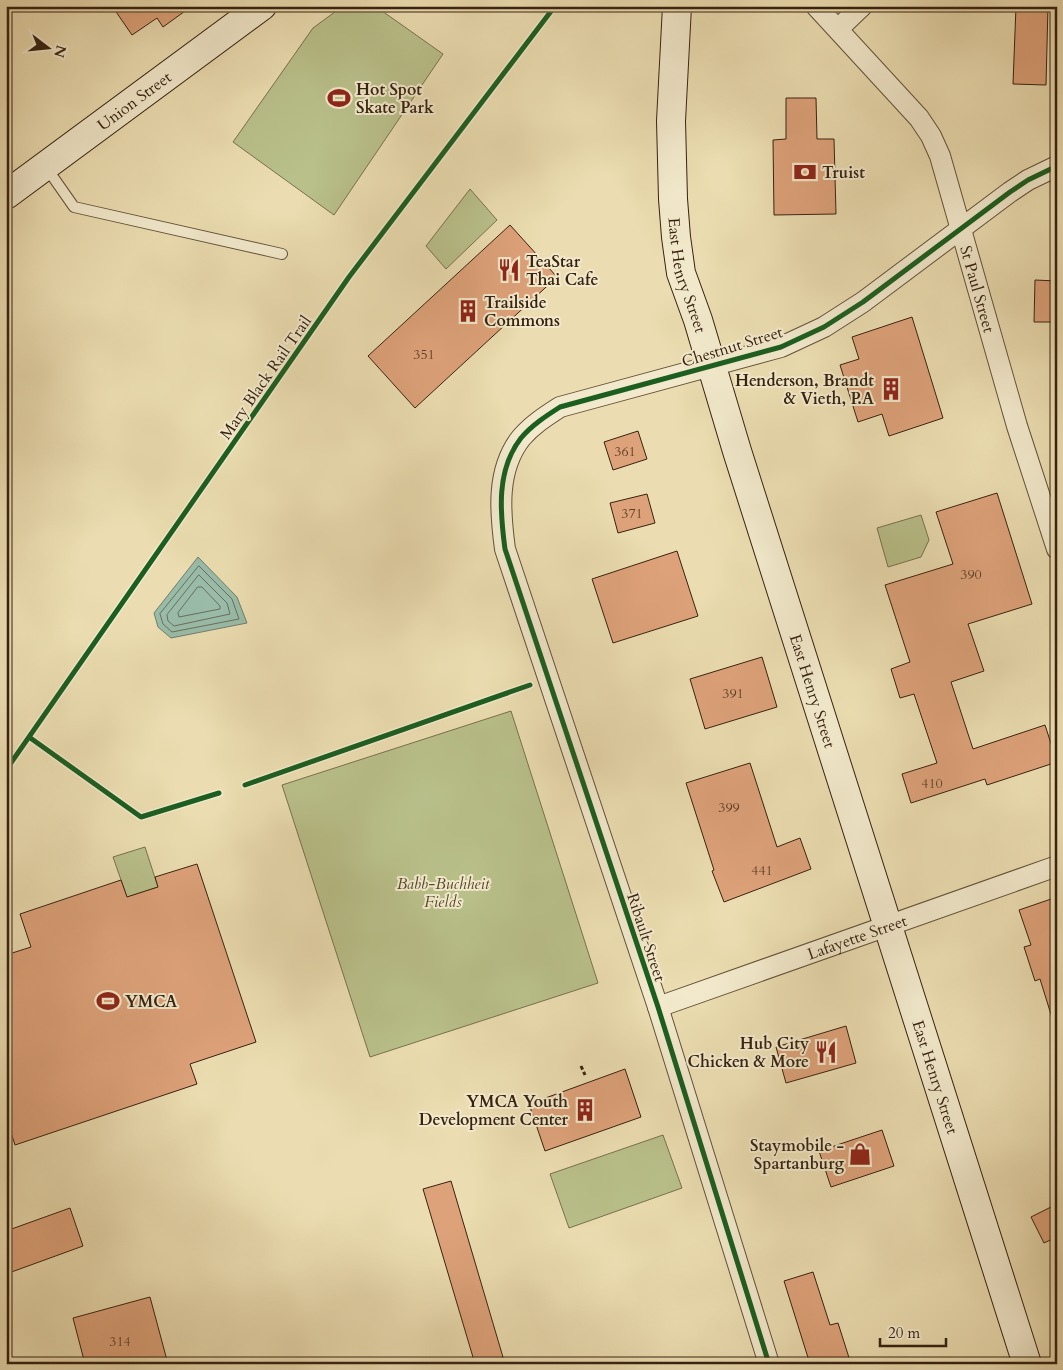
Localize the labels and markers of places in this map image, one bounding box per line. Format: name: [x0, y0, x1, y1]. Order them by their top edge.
place label: Hot Spot Skate Park: [356, 79, 434, 119]
sports icon: Hot Spot Skate Park: [326, 85, 352, 111]
bank icon: Truist: [792, 159, 818, 185]
place label: Truist: [822, 162, 865, 184]
place label: TeaStar Thai Cafe: [526, 251, 599, 291]
restaurant icon: TeaStar Thai Cafe: [496, 257, 522, 283]
place label: Trailside Commons: [484, 292, 560, 332]
building icon: Trailside Commons: [455, 298, 481, 324]
place label: Henderson, Brandt & Vieth, P.A: [735, 370, 874, 410]
building icon: Henderson, Brandt & Vieth, P.A: [878, 376, 904, 402]
sports icon: YMCA: [95, 988, 121, 1014]
place label: YMCA: [125, 991, 177, 1013]
place label: Hub City Chicken & More: [688, 1033, 809, 1073]
restaurant icon: Hub City Chicken & More: [813, 1039, 839, 1065]
place label: YMCA Youth Development Center: [419, 1091, 569, 1131]
building icon: YMCA Youth Development Center: [572, 1097, 598, 1123]
place label: Staymobile - Spartanburg: [750, 1135, 844, 1175]
shop icon: Staymobile - Spartanburg: [847, 1141, 873, 1167]

